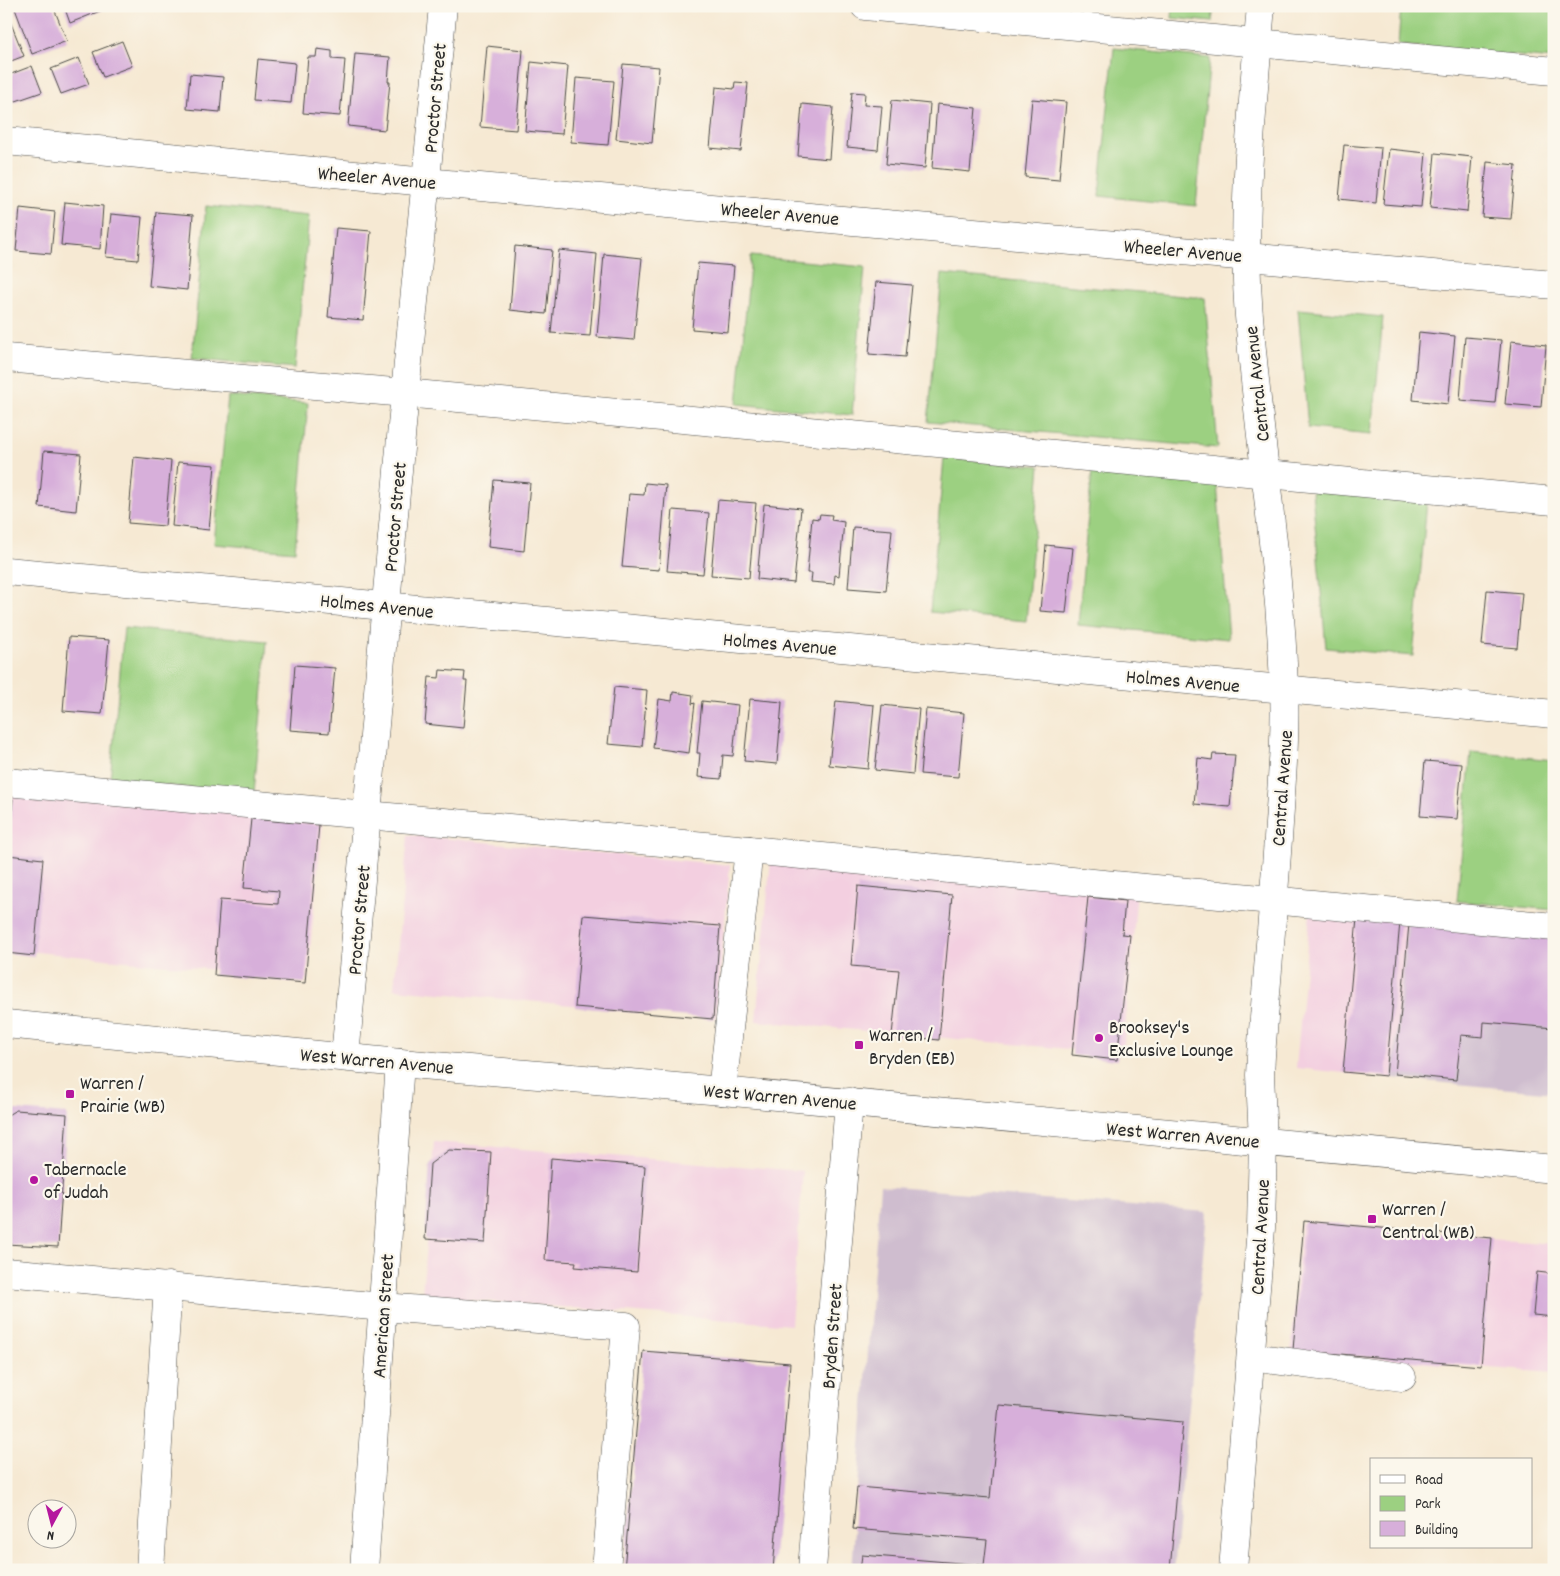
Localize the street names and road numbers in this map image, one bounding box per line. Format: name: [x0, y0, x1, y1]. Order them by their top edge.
street label: Proctor Street: [418, 42, 456, 154]
street label: Wheeler Avenue: [316, 161, 437, 199]
street label: Wheeler Avenue: [719, 197, 840, 235]
street label: Wheeler Avenue: [1122, 234, 1243, 272]
street label: Central Avenue: [1239, 324, 1279, 443]
street label: Proctor Street: [378, 461, 416, 573]
street label: Holmes Avenue: [318, 588, 435, 628]
street label: Holmes Avenue: [722, 627, 838, 665]
street label: Holmes Avenue: [1125, 664, 1241, 702]
street label: Central Avenue: [1266, 729, 1302, 847]
street label: Proctor Street: [342, 864, 380, 976]
street label: West Warren Avenue: [299, 1042, 455, 1084]
street label: West Warren Avenue: [702, 1078, 858, 1120]
street label: West Warren Avenue: [1105, 1116, 1261, 1158]
street label: Central Avenue: [1245, 1178, 1279, 1296]
street label: American Street: [367, 1253, 403, 1379]
street label: Bryden Street: [816, 1283, 852, 1390]

